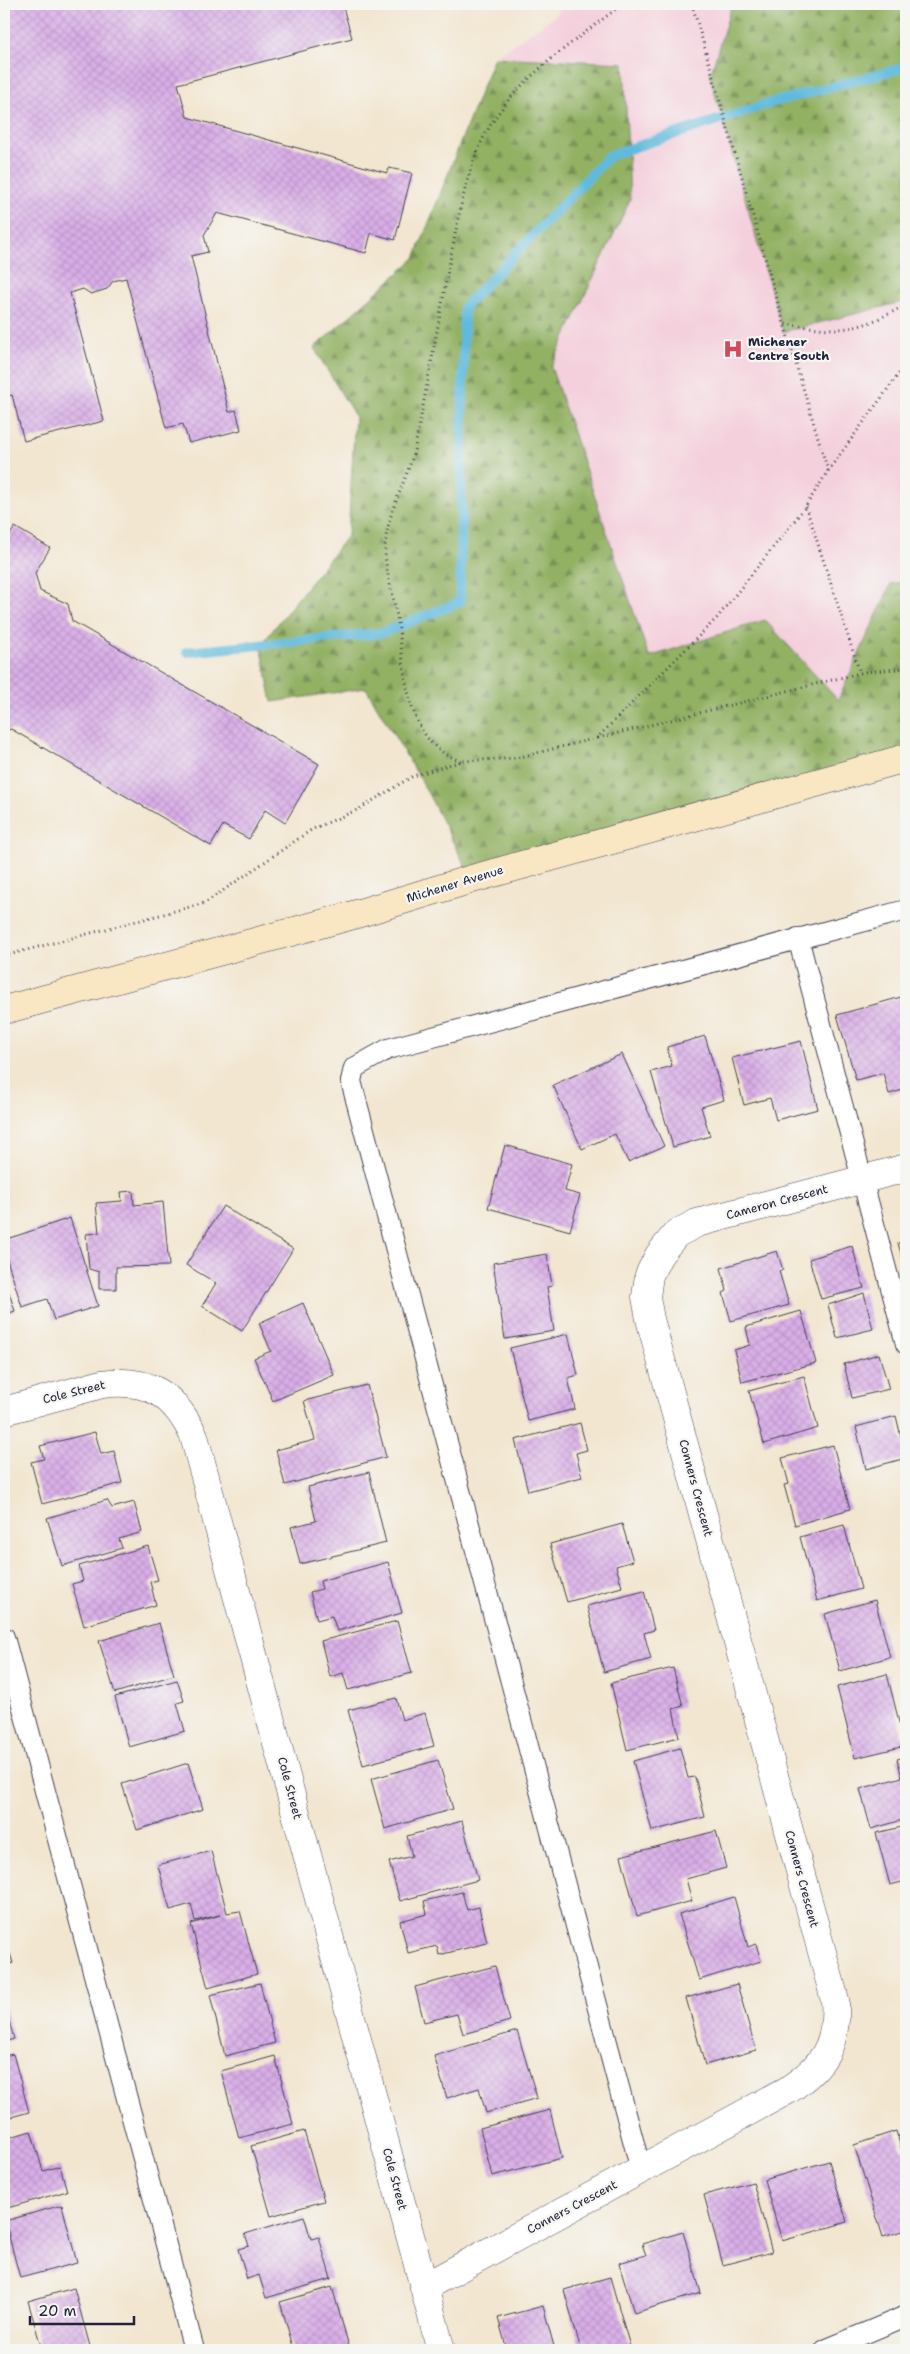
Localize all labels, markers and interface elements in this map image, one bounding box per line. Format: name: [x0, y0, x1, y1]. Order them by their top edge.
place label: Michener Centre South: [748, 334, 829, 364]
hospital icon: Michener Centre South: [722, 338, 744, 360]
street label: Michener Avenue: [405, 862, 506, 906]
street label: Cameron Crescent: [724, 1181, 830, 1223]
street label: Cole Street: [41, 1376, 107, 1408]
street label: Conners Crescent: [675, 1438, 717, 1538]
street label: Cole Street: [274, 1755, 306, 1821]
street label: Conners Crescent: [781, 1829, 823, 1929]
street label: Cole Street: [379, 2146, 411, 2212]
street label: Conners Crescent: [524, 2176, 620, 2238]
scale bar: [30, 2294, 134, 2326]
text: 20 m: [38, 2301, 77, 2321]

